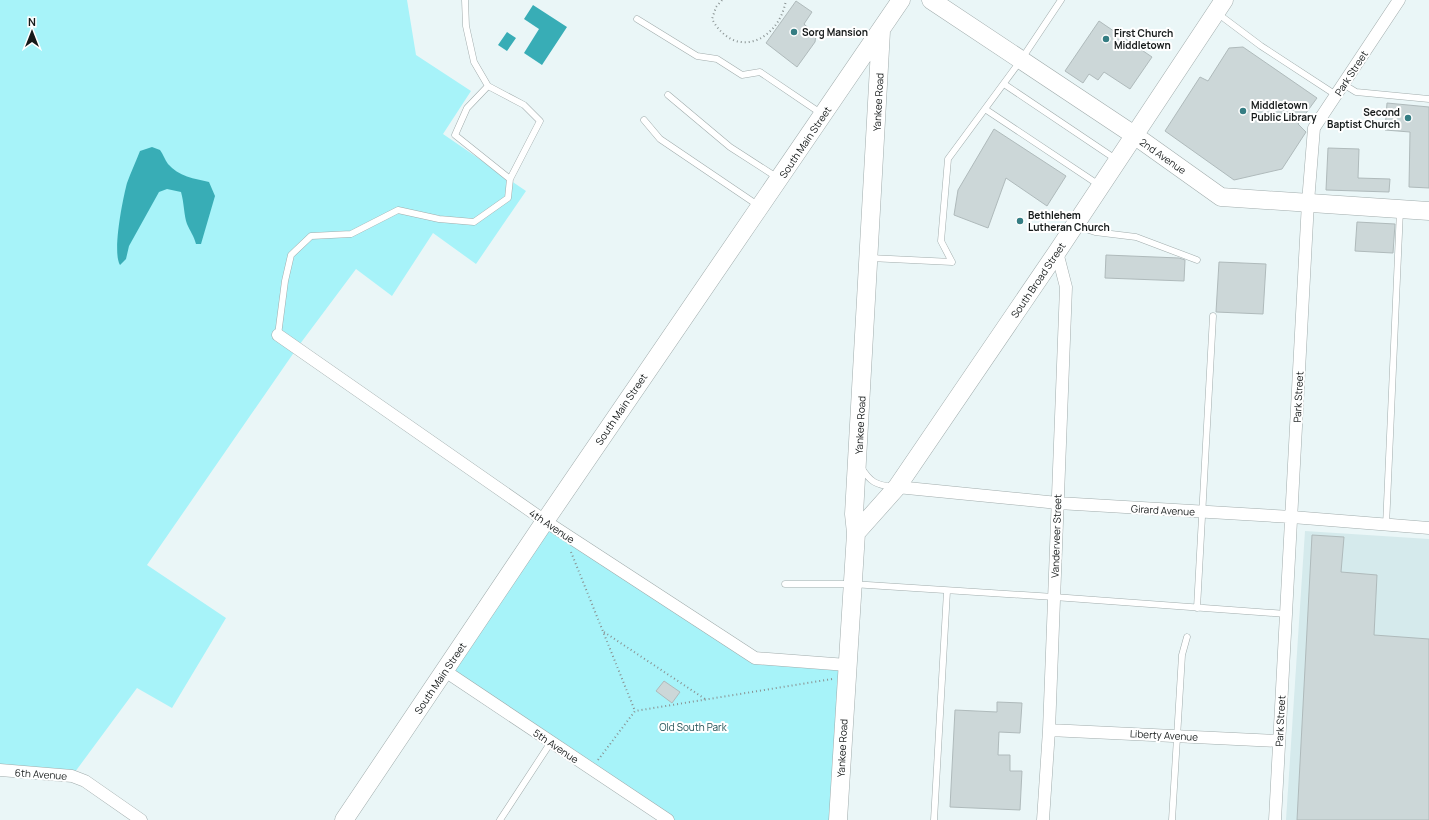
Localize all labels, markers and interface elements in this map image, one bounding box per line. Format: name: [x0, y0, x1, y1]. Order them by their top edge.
north arrow: [12, 12, 52, 52]
text: N: [28, 14, 36, 29]
place label: Sorg Mansion: [802, 25, 868, 39]
place label: First Church Middletown: [1114, 26, 1173, 52]
marker: Sorg Mansion: [789, 27, 799, 37]
marker: First Church Middletown: [1101, 34, 1111, 44]
street label: Park Street: [1331, 48, 1371, 98]
street label: Yankee Road: [869, 72, 887, 132]
place label: Middletown Public Library: [1251, 98, 1317, 124]
street label: South Main Street: [776, 103, 834, 181]
place label: Second Baptist Church: [1327, 105, 1400, 131]
marker: Middletown Public Library: [1238, 106, 1248, 116]
marker: Second Baptist Church: [1403, 113, 1413, 123]
street label: 2nd Avenue: [1137, 135, 1189, 177]
place label: Bethlehem Lutheran Church: [1028, 208, 1110, 234]
marker: Bethlehem Lutheran Church: [1015, 216, 1025, 226]
street label: South Broad Street: [1007, 239, 1069, 321]
street label: South Main Street: [592, 370, 650, 448]
street label: Park Street: [1290, 371, 1306, 423]
street label: Yankee Road: [851, 395, 869, 455]
street label: Vanderveer Street: [1048, 494, 1064, 578]
street label: Girard Avenue: [1131, 501, 1195, 519]
street label: 4th Avenue: [526, 506, 578, 546]
street label: South Main Street: [411, 639, 469, 717]
street label: Park Street: [1272, 695, 1288, 747]
street label: Yankee Road: [833, 718, 851, 778]
park label: Old South Park: [659, 720, 728, 734]
street label: 5th Avenue: [531, 726, 582, 766]
street label: Liberty Avenue: [1130, 726, 1199, 744]
street label: 6th Avenue: [14, 765, 68, 783]

